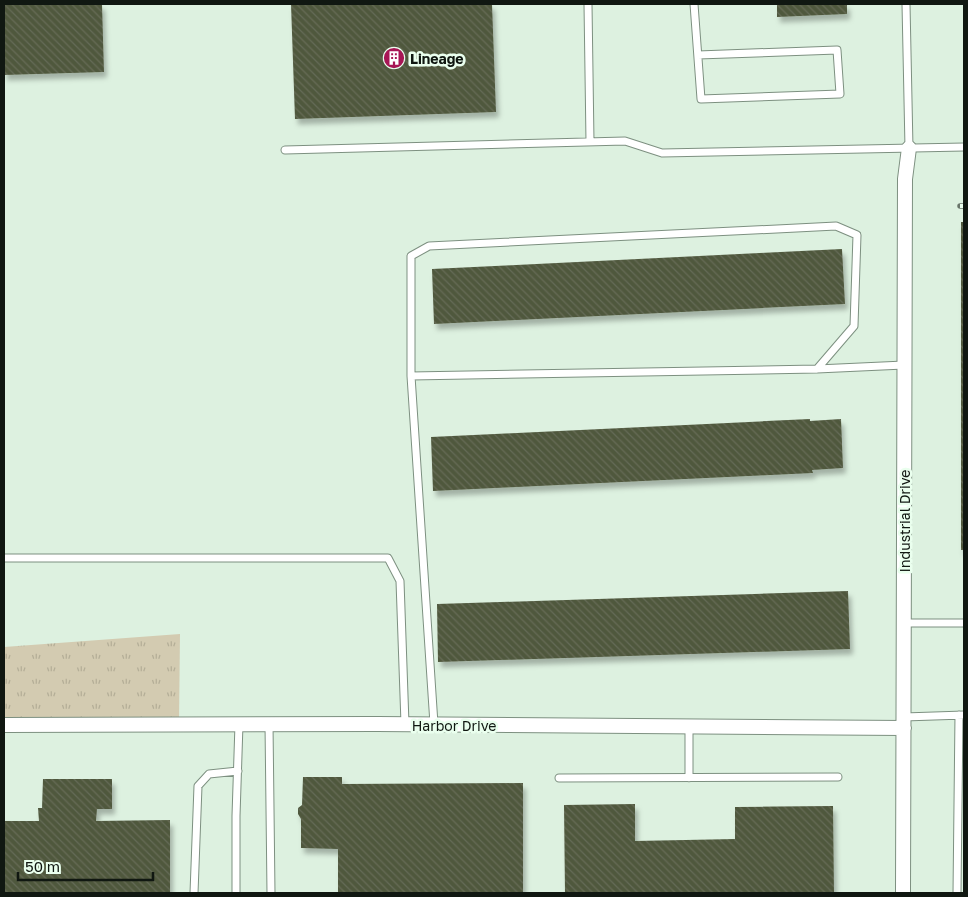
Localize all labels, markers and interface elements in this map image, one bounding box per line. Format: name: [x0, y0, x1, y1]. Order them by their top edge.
building icon: Lineage: [382, 46, 406, 70]
place label: Lineage: [410, 50, 464, 67]
street label: Industrial Drive: [896, 470, 913, 572]
street label: Harbor Drive: [412, 717, 496, 734]
scale bar: [18, 850, 152, 882]
text: 50 m: [25, 857, 60, 875]

